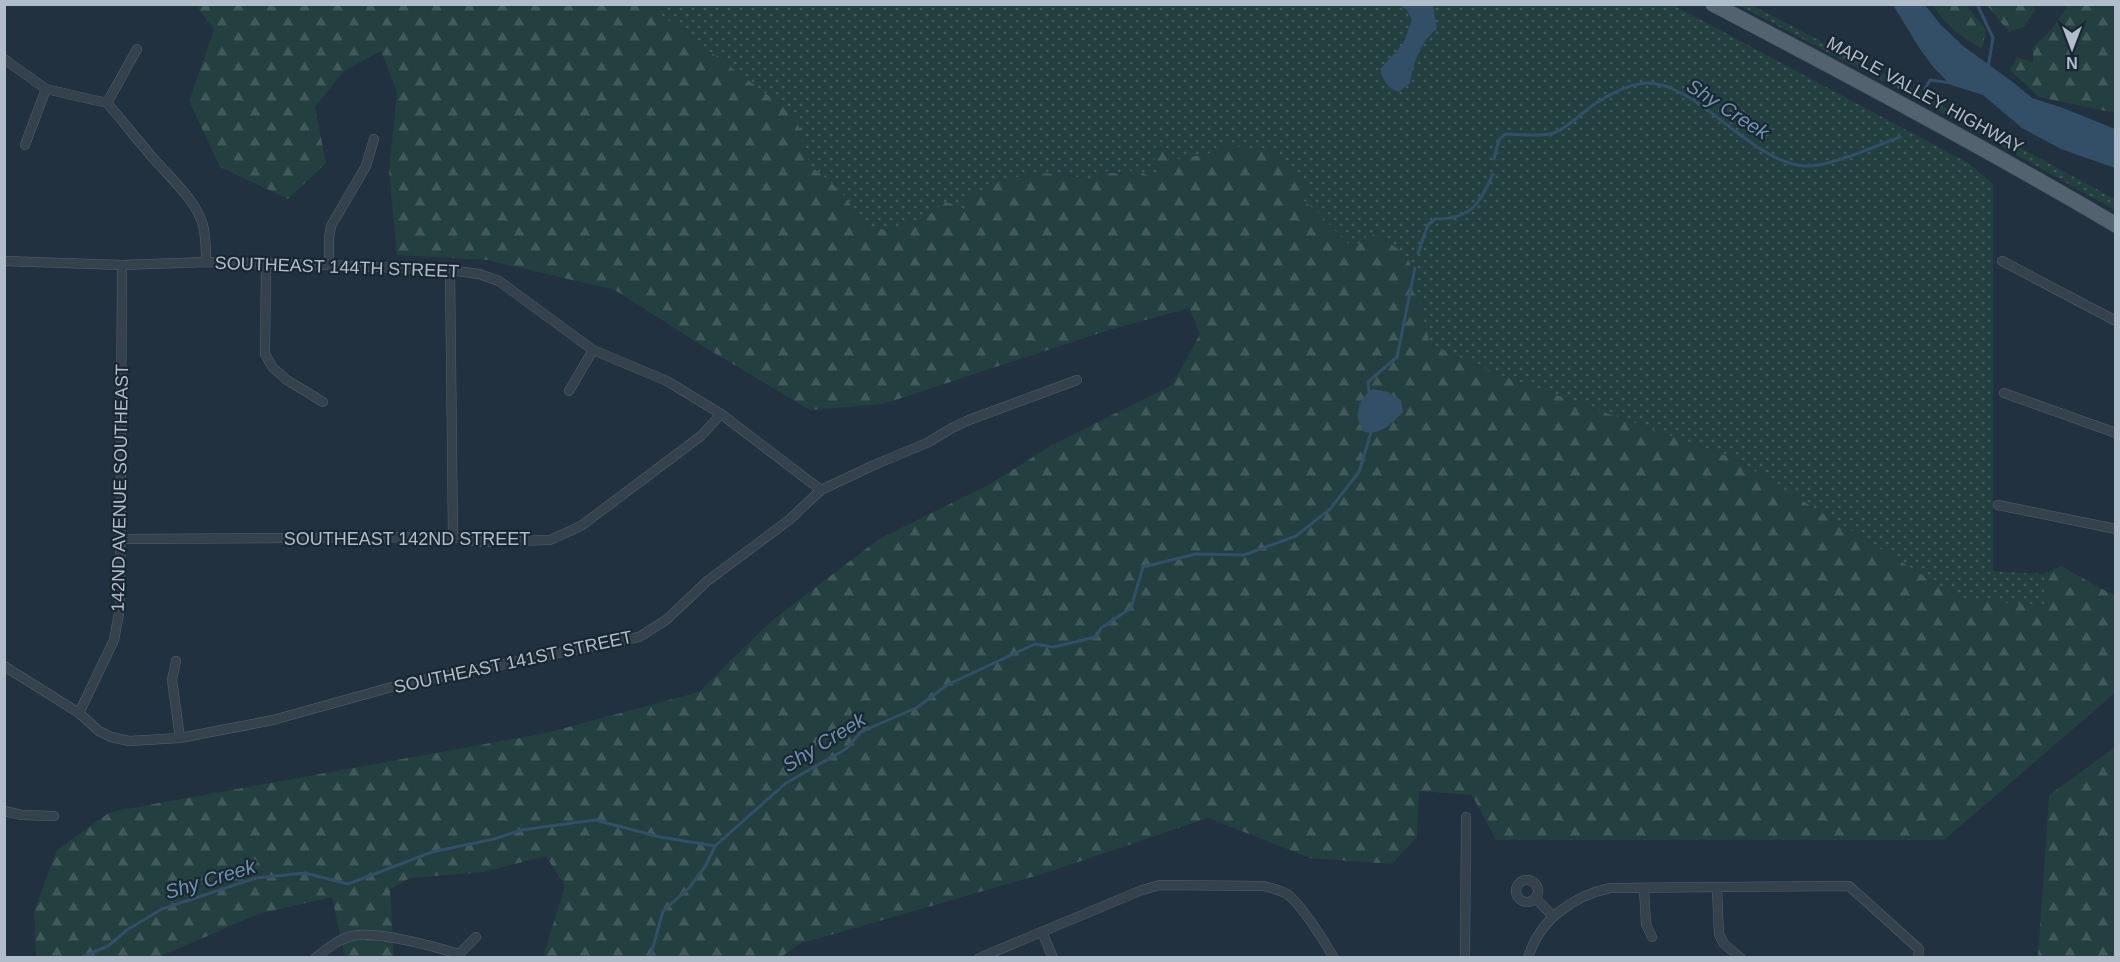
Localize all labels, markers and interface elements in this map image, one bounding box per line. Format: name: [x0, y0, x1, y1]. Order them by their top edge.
north arrow: [2042, 18, 2102, 78]
street label: MAPLE VALLEY HIGHWAY: [1823, 33, 2027, 157]
text: N: [2066, 54, 2078, 71]
water label: Shy Creek: [1683, 74, 1774, 144]
street label: SOUTHEAST 144TH STREET: [214, 253, 460, 281]
street label: 142ND AVENUE SOUTHEAST: [108, 364, 132, 612]
street label: SOUTHEAST 142ND STREET: [284, 529, 530, 549]
street label: SOUTHEAST 141ST STREET: [392, 627, 634, 697]
water label: Shy Creek: [779, 707, 870, 776]
water label: Shy Creek: [162, 855, 259, 903]

